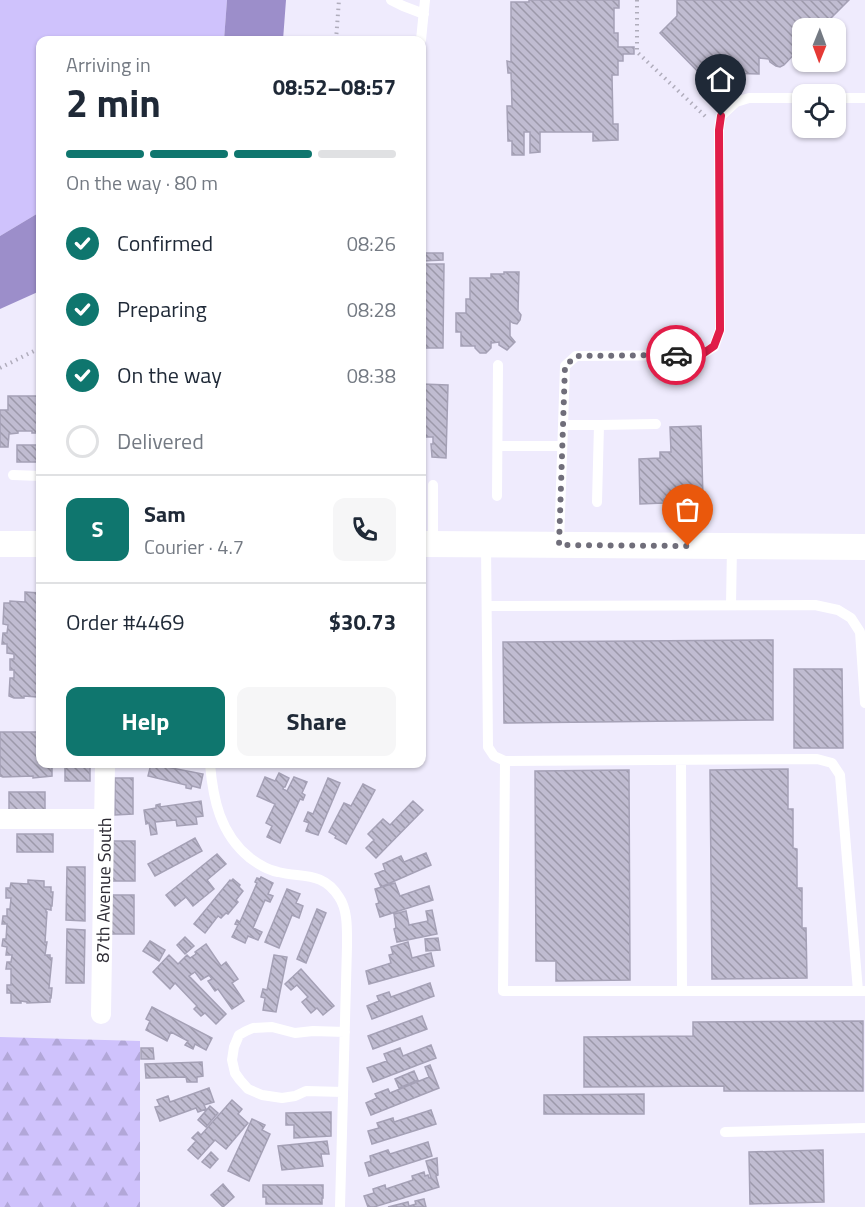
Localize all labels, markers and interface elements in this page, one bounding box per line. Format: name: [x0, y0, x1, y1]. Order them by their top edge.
north arrow: [792, 18, 846, 72]
map controls: [792, 18, 846, 138]
text: Arriving in: [66, 49, 151, 80]
pin: [695, 54, 746, 116]
icon: home: [704, 63, 737, 96]
text: 08:52–08:57: [273, 70, 396, 104]
text: 2 min: [66, 73, 161, 132]
button: locate: [792, 84, 846, 138]
text: On the way · 80 m: [66, 167, 218, 198]
text: Confirmed: [117, 226, 213, 260]
icon: check: [66, 227, 99, 260]
text: 08:26: [347, 228, 396, 259]
text: Preparing: [117, 292, 207, 326]
icon: check: [66, 293, 99, 326]
text: 08:28: [347, 294, 396, 325]
courier: [646, 325, 706, 385]
icon: car: [660, 339, 693, 372]
text: On the way: [117, 358, 222, 392]
icon: check: [66, 359, 99, 392]
text: 08:38: [347, 360, 396, 391]
text: Delivered: [117, 424, 204, 458]
pin: [662, 484, 713, 546]
icon: bag: [671, 493, 704, 526]
text: Sam: [144, 497, 186, 531]
button: phone: [333, 498, 396, 561]
text: S: [92, 512, 103, 546]
text: Courier · 4.7: [144, 531, 244, 562]
text: Order #4469: [66, 605, 185, 639]
text: $30.73: [329, 605, 396, 639]
button: Help: [66, 687, 225, 756]
button: Share: [237, 687, 396, 756]
street label: 87th Avenue South: [88, 817, 118, 963]

